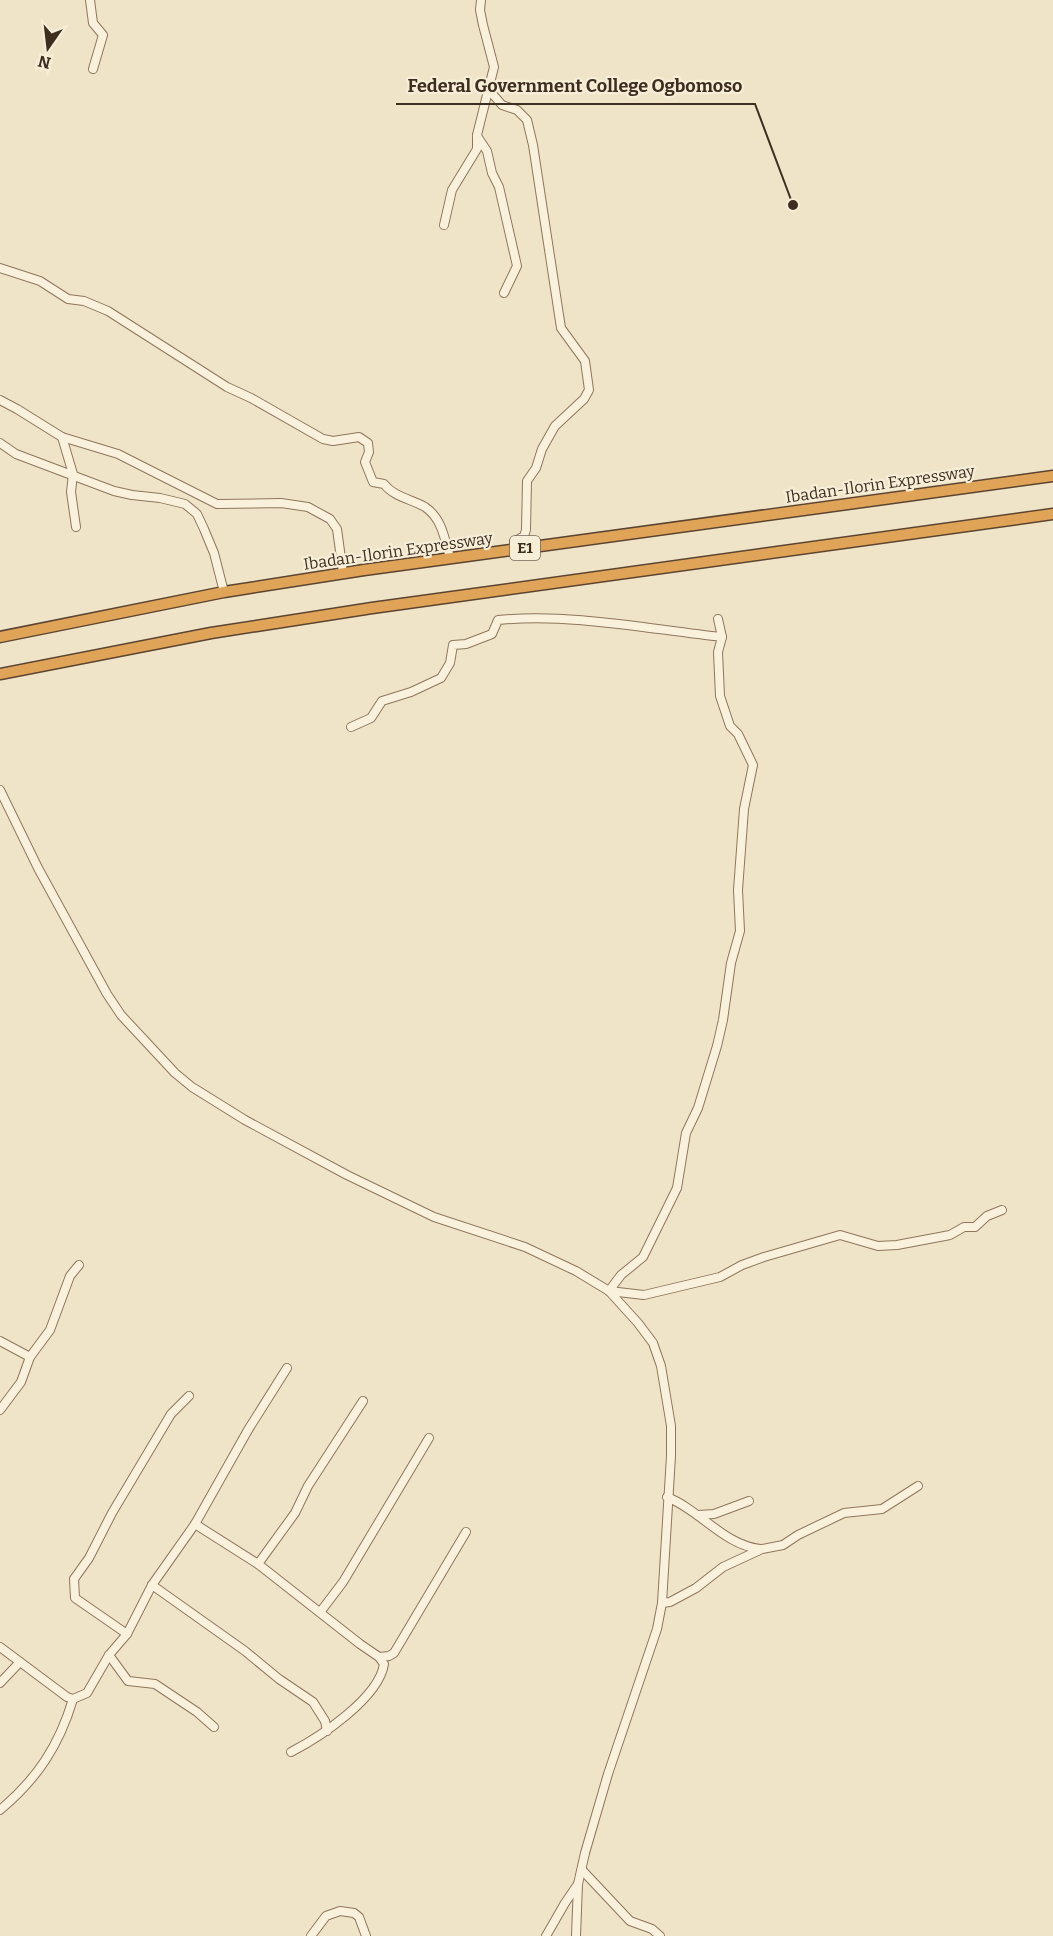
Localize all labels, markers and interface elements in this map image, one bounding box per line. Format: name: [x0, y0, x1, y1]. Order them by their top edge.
north arrow: [18, 18, 78, 78]
text: N: [36, 51, 53, 73]
callout: Federal Government College Ogbomoso: [396, 68, 755, 104]
text: Federal Government College Ogbomoso: [408, 75, 742, 97]
street label: Ibadan-Ilorin Expressway: [784, 461, 976, 507]
street label: Ibadan-Ilorin Expressway: [302, 528, 494, 574]
road number: E1: [510, 536, 540, 560]

